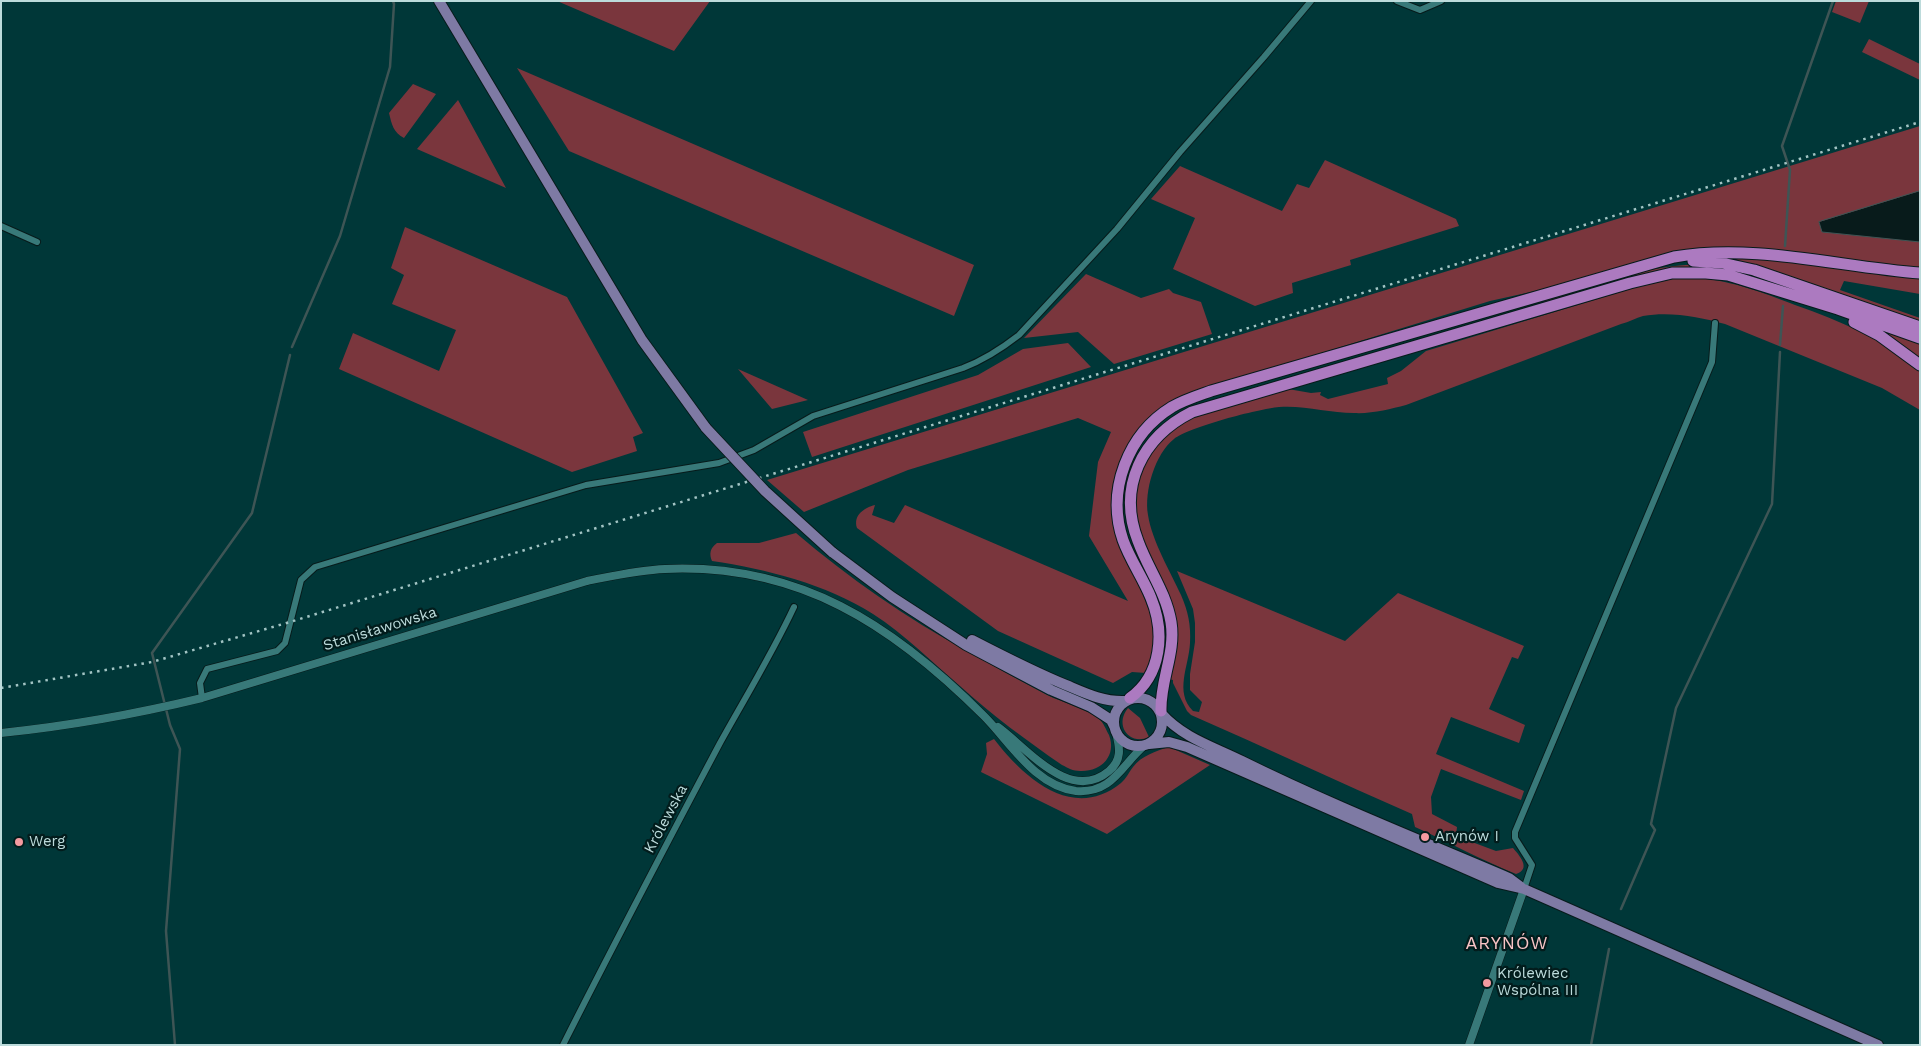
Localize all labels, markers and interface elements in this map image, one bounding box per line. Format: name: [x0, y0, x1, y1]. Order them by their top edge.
street label: Stanisławowska: [321, 603, 439, 655]
street label: Królewska: [640, 782, 692, 856]
place label: Arynów I: [1435, 828, 1499, 846]
marker: Arynów I: [1419, 831, 1431, 843]
place label: Werg: [29, 833, 65, 851]
marker: Werg: [13, 836, 25, 848]
district label: ARYNÓW: [1465, 933, 1549, 955]
place label: Królewiec Wspólna III: [1497, 965, 1578, 1000]
marker: Królewiec Wspólna III: [1481, 977, 1493, 989]

